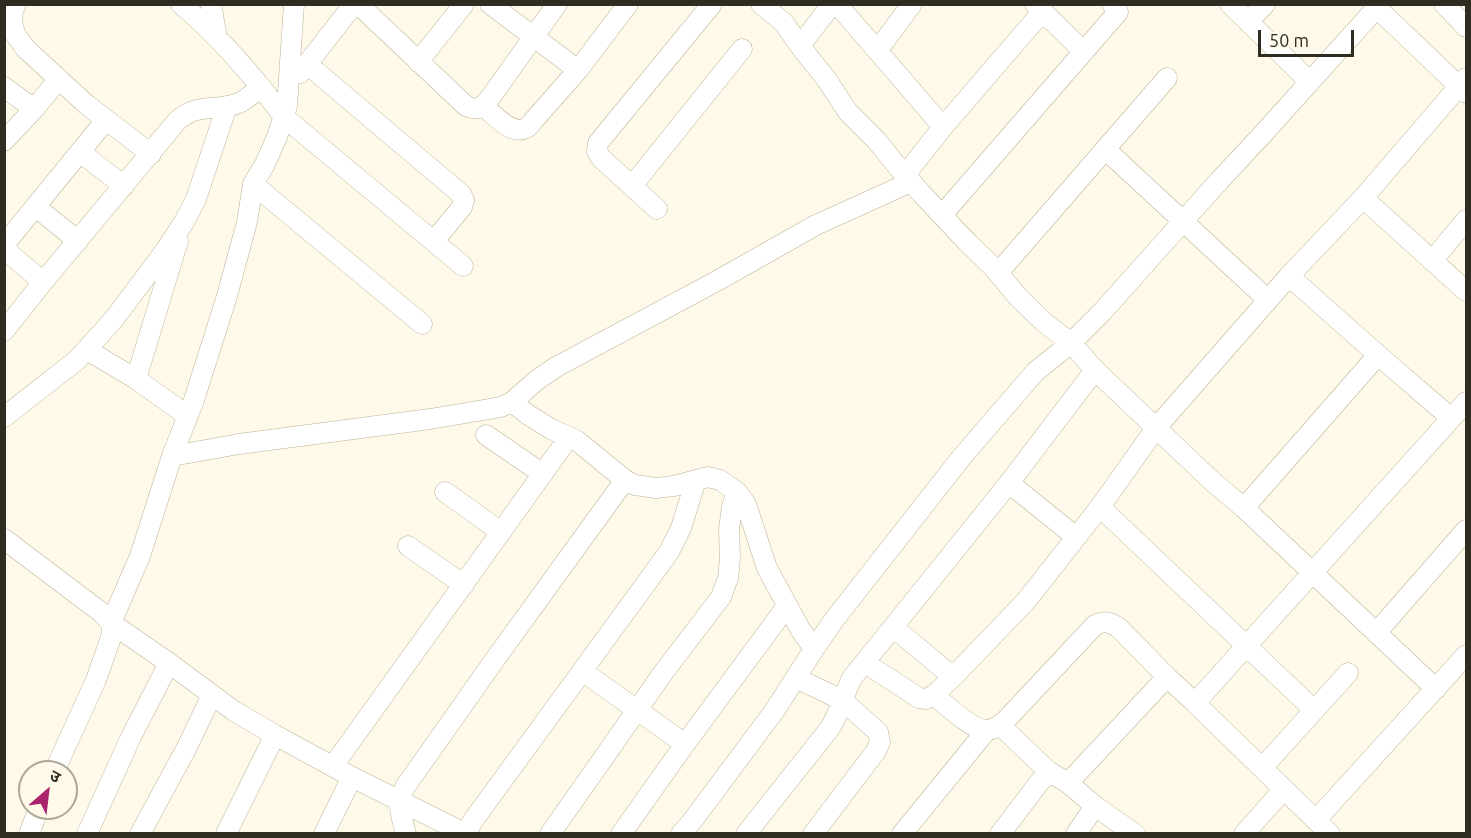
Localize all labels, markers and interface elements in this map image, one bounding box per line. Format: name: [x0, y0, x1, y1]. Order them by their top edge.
scale bar: [1261, 18, 1357, 56]
text: 50 m: [1269, 30, 1309, 50]
north arrow: [18, 760, 78, 820]
text: उ: [47, 766, 64, 786]

